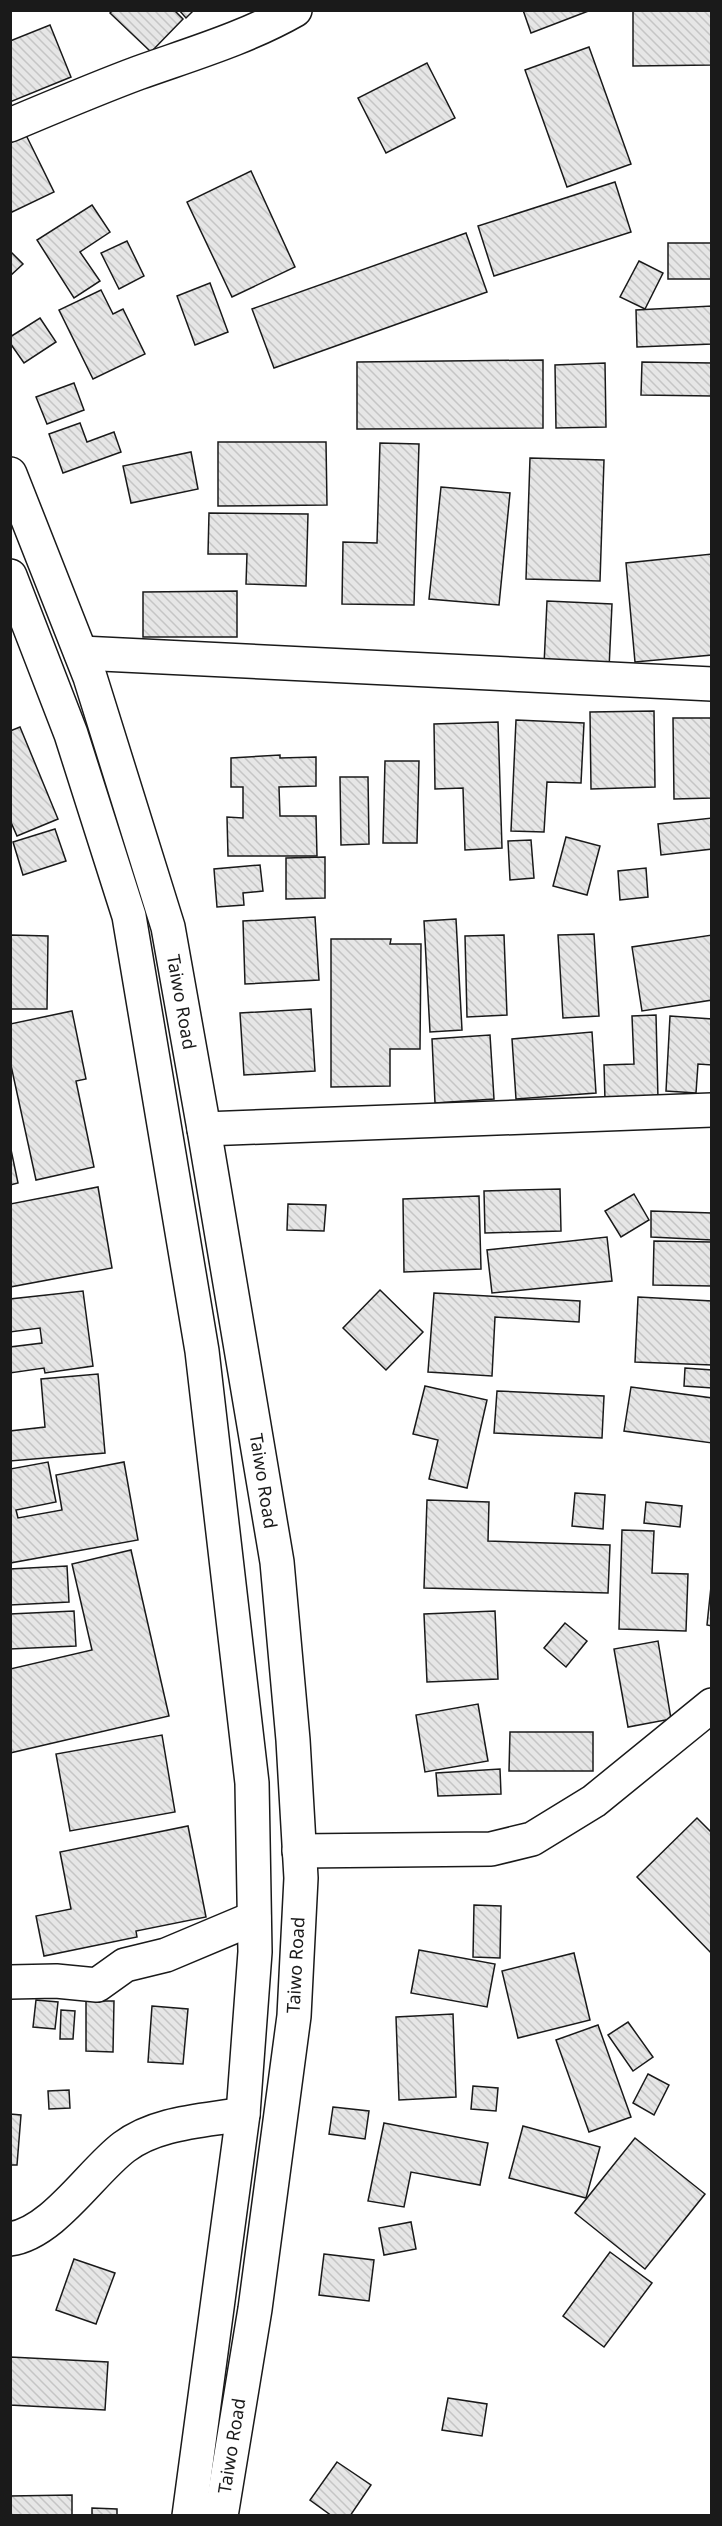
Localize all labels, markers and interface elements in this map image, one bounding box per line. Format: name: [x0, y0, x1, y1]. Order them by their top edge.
street label: Taiwo Road: [162, 952, 202, 1051]
street label: Taiwo Road: [245, 1431, 283, 1530]
street label: Taiwo Road: [280, 1916, 310, 2014]
street label: Taiwo Road: [212, 2396, 250, 2495]

